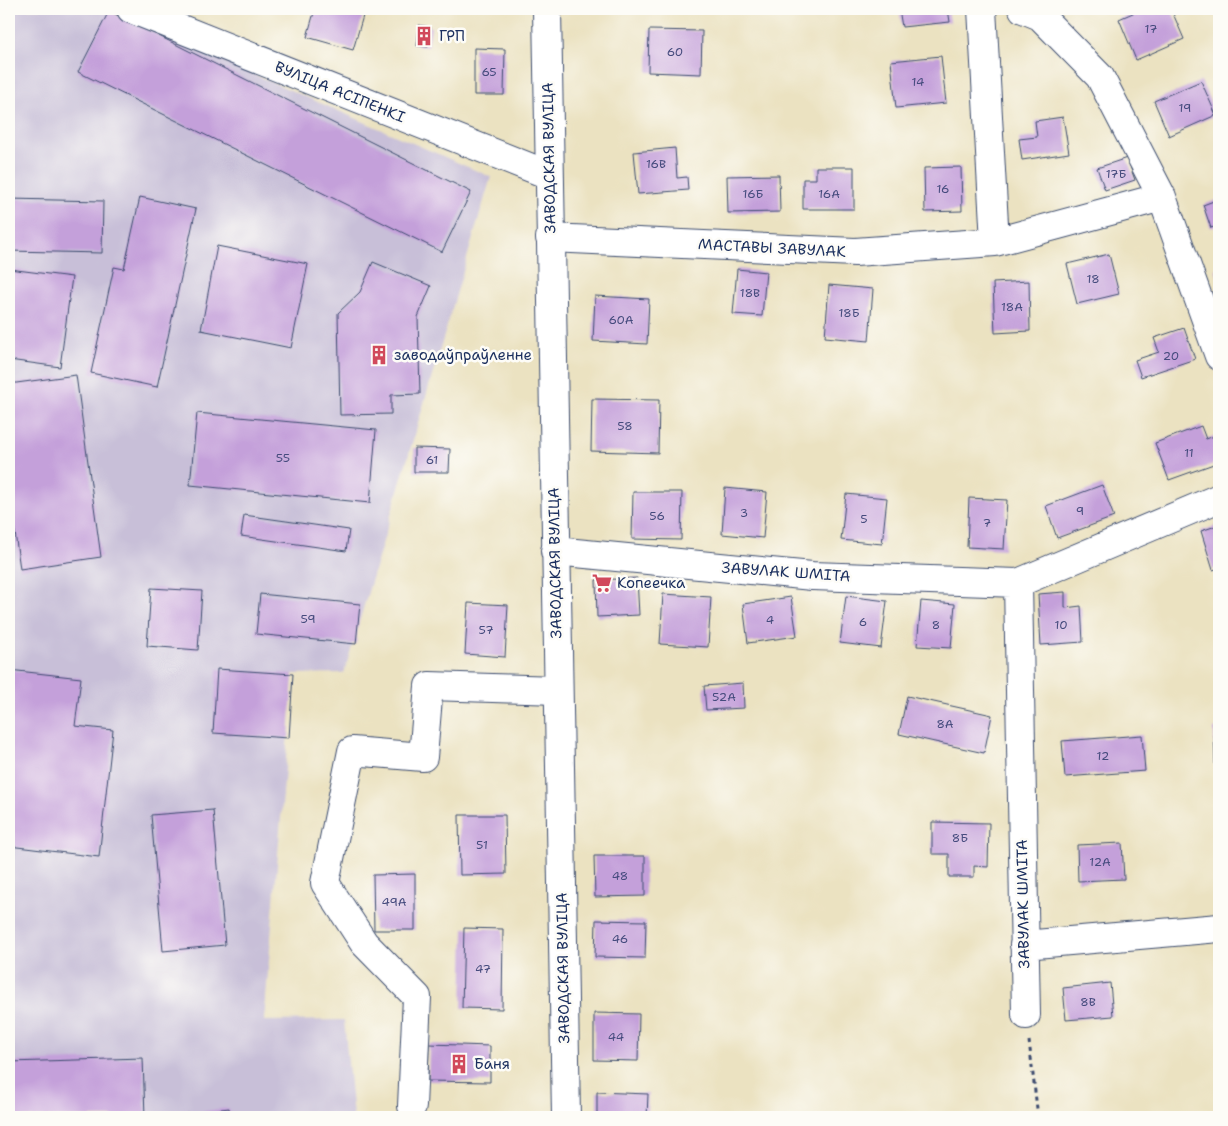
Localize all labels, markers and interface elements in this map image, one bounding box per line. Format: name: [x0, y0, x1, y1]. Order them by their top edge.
house number: 17: [1145, 21, 1157, 37]
building icon: ГРП: [413, 25, 435, 47]
place label: ГРП: [439, 26, 465, 46]
house number: 60: [667, 44, 683, 60]
street label: ВУЛІЦА АСІПЕНКІ: [272, 57, 408, 127]
house number: 65: [481, 64, 497, 80]
house number: 14: [912, 74, 924, 90]
street label: ЗАВОДСКАЯ ВУЛІЦА: [538, 82, 560, 234]
house number: 19: [1179, 100, 1191, 116]
house number: 16В: [646, 156, 666, 172]
house number: 17Б: [1106, 166, 1126, 182]
house number: 16: [936, 181, 950, 197]
house number: 16Б: [743, 186, 764, 202]
house number: 16А: [818, 186, 840, 202]
street label: МАСТАВЫ ЗАВУЛАК: [698, 234, 847, 262]
house number: 18: [1086, 271, 1100, 287]
house number: 18В: [740, 285, 760, 301]
house number: 18А: [1001, 299, 1023, 315]
house number: 18Б: [838, 305, 860, 321]
house number: 60А: [608, 312, 634, 328]
building icon: заводаўпраўленне: [368, 344, 390, 366]
place label: заводаўпраўленне: [394, 345, 532, 365]
house number: 20: [1163, 348, 1179, 364]
house number: 58: [617, 418, 633, 434]
house number: 11: [1184, 445, 1194, 461]
house number: 55: [276, 450, 290, 466]
house number: 61: [426, 452, 438, 468]
street label: ЗАВОДСКАЯ ВУЛІЦА: [544, 487, 566, 639]
house number: 9: [1076, 503, 1084, 519]
house number: 3: [740, 505, 748, 521]
house number: 56: [649, 508, 665, 524]
house number: 5: [860, 511, 868, 527]
house number: 7: [983, 515, 991, 531]
street label: ЗАВУЛАК ШМІТА: [721, 558, 851, 586]
supermarket icon: Копеечка: [591, 572, 613, 594]
place label: Копеечка: [617, 573, 686, 593]
house number: 59: [300, 611, 316, 627]
house number: 4: [766, 612, 774, 628]
house number: 6: [859, 614, 867, 630]
house number: 8: [932, 617, 940, 633]
house number: 10: [1054, 617, 1068, 633]
house number: 57: [478, 622, 494, 638]
house number: 52А: [712, 689, 736, 705]
house number: 8А: [936, 716, 954, 732]
house number: 12: [1097, 748, 1109, 764]
house number: 8Б: [952, 830, 968, 846]
house number: 51: [476, 837, 488, 853]
street label: ЗАВУЛАК ШМІТА: [1012, 839, 1034, 969]
house number: 12А: [1089, 854, 1111, 870]
house number: 48: [612, 868, 628, 884]
street label: ЗАВОДСКАЯ ВУЛІЦА: [552, 892, 574, 1044]
house number: 49А: [382, 894, 407, 910]
house number: 46: [612, 931, 628, 947]
house number: 47: [475, 961, 491, 977]
house number: 8В: [1080, 994, 1096, 1010]
house number: 44: [608, 1029, 624, 1045]
building icon: Баня: [448, 1053, 470, 1075]
place label: Баня: [474, 1054, 510, 1074]

